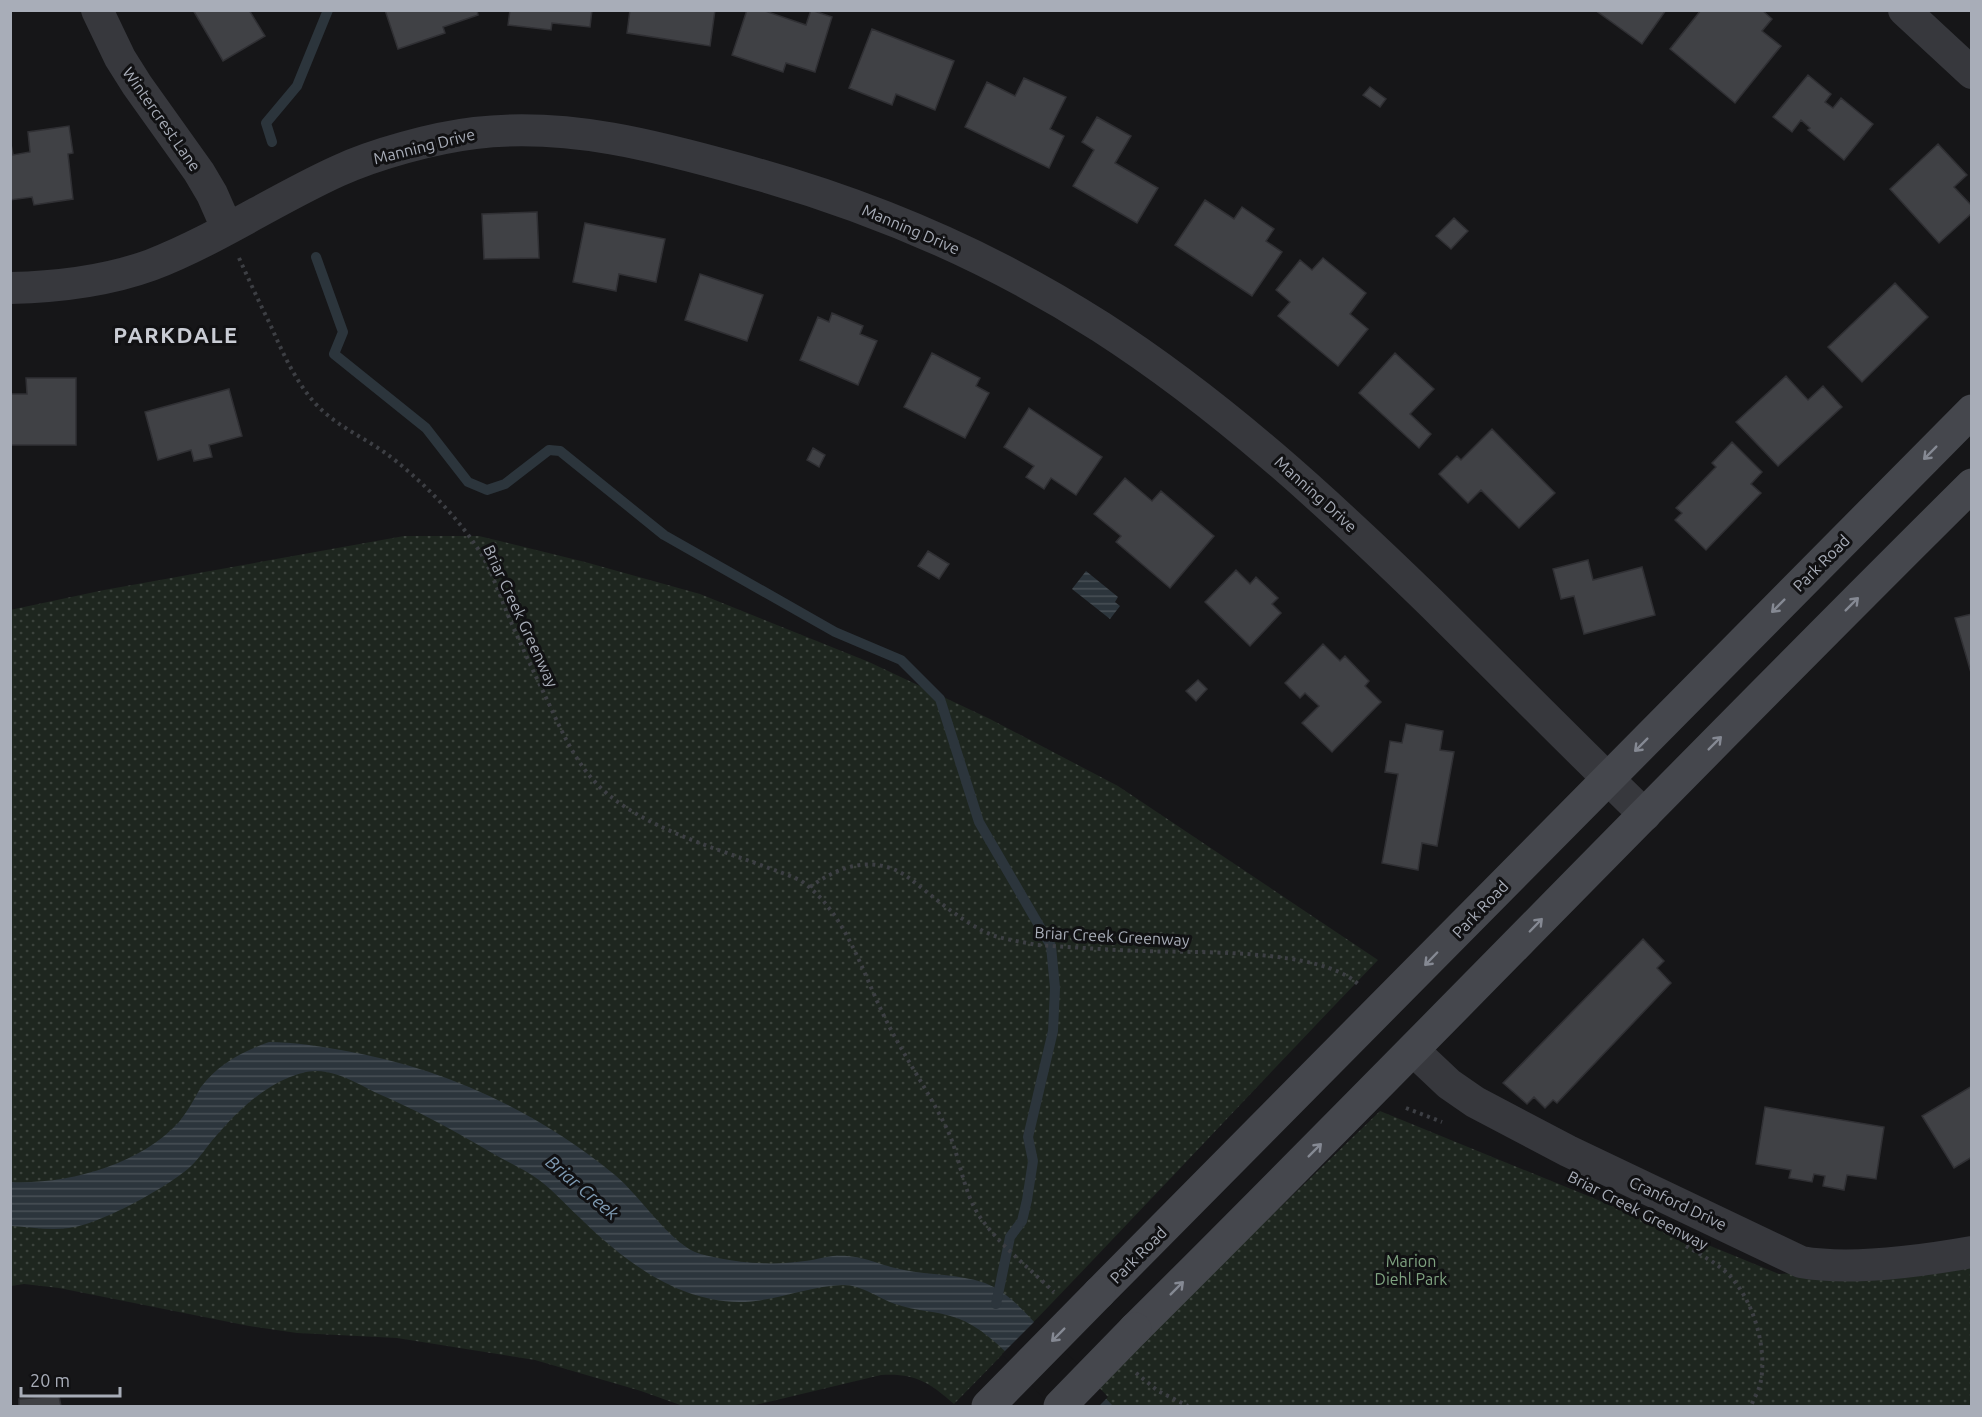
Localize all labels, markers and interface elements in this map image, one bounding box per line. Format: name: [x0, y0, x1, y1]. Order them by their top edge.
street label: Wintercrest Lane: [119, 64, 205, 174]
street label: Manning Drive: [371, 125, 477, 167]
street label: Manning Drive: [860, 200, 962, 258]
district label: PARKDALE: [113, 322, 239, 347]
one-way arrow: [1923, 445, 1938, 460]
street label: Manning Drive: [1271, 452, 1361, 536]
street label: Park Road: [1789, 531, 1853, 595]
street label: Briar Creek Greenway: [480, 542, 562, 690]
one-way arrow: [1844, 597, 1859, 612]
one-way arrow: [1771, 599, 1786, 614]
one-way arrow: [1708, 736, 1722, 751]
one-way arrow: [1634, 738, 1649, 752]
street label: Park Road: [1448, 877, 1512, 941]
one-way arrow: [1529, 918, 1543, 933]
street label: Briar Creek Greenway: [1034, 923, 1190, 949]
one-way arrow: [1423, 951, 1438, 966]
one-way arrow: [1307, 1143, 1322, 1158]
water label: Briar Creek: [542, 1151, 624, 1224]
street label: Briar Creek Greenway: [1565, 1167, 1711, 1253]
street label: Cranford Drive: [1626, 1173, 1730, 1233]
street label: Park Road: [1106, 1223, 1170, 1287]
park label: Marion Diehl Park: [1375, 1252, 1447, 1288]
one-way arrow: [1169, 1281, 1184, 1296]
one-way arrow: [1051, 1328, 1065, 1343]
scale bar: [21, 1360, 120, 1398]
text: 20 m: [30, 1370, 70, 1390]

